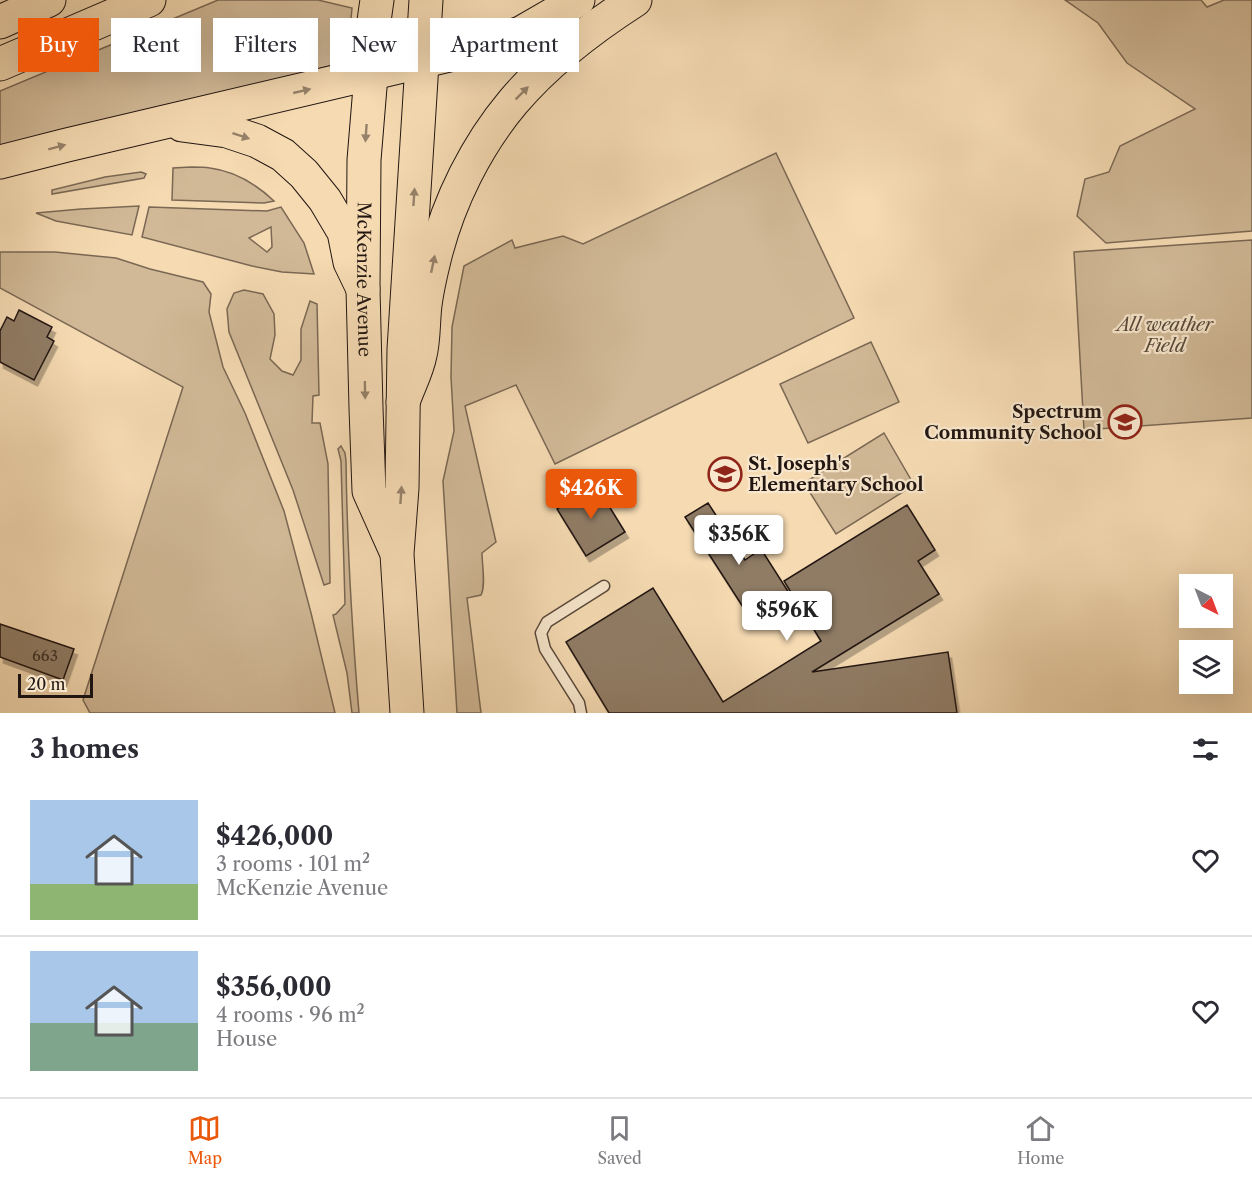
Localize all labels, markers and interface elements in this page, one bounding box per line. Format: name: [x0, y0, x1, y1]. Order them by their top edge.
chip: Buy: [18, 18, 99, 72]
chip: Rent: [111, 18, 201, 72]
chip: Filters: [213, 18, 318, 72]
chip: New: [330, 18, 418, 72]
chip: Apartment: [430, 18, 579, 72]
one-way arrow: [292, 85, 311, 95]
one-way arrow: [515, 86, 529, 100]
one-way arrow: [361, 123, 371, 142]
one-way arrow: [232, 131, 250, 141]
one-way arrow: [47, 142, 66, 152]
one-way arrow: [409, 187, 419, 206]
street label: McKenzie Avenue: [352, 202, 376, 357]
one-way arrow: [429, 254, 438, 273]
park label: All weather Field: [1114, 314, 1215, 357]
one-way arrow: [361, 380, 370, 399]
place label: Spectrum Community School: [924, 401, 1102, 444]
school or university icon: Spectrum Community School: [1107, 404, 1143, 440]
place label: St. Joseph's Elementary School: [748, 453, 924, 496]
school or university icon: St. Joseph's Elementary School: [707, 456, 743, 492]
pin: $426K: [549, 469, 633, 520]
text: $426K: [560, 476, 622, 500]
one-way arrow: [397, 486, 406, 505]
pin: $356K: [697, 515, 781, 566]
text: $356K: [708, 522, 770, 546]
north arrow: [1179, 574, 1233, 628]
map controls: [1179, 574, 1233, 694]
pin: $596K: [745, 591, 829, 642]
text: $596K: [756, 598, 818, 622]
button: layers: [1179, 640, 1233, 694]
house number: 663: [32, 646, 58, 665]
scale bar: [18, 671, 93, 698]
text: 20 m: [27, 674, 66, 694]
text: 3 homes: [30, 733, 139, 765]
icon: filters: [1189, 733, 1222, 766]
text: $426,000: [216, 820, 333, 852]
icon: home: [78, 824, 150, 896]
icon: heart: [1189, 844, 1222, 877]
text: 3 rooms · 101 m²: [216, 852, 370, 876]
text: McKenzie Avenue: [216, 876, 388, 900]
text: $356,000: [216, 971, 332, 1003]
icon: home: [78, 975, 150, 1047]
icon: heart: [1189, 995, 1222, 1028]
text: 4 rooms · 96 m²: [216, 1003, 365, 1027]
text: House: [216, 1027, 277, 1051]
tab: Map: [188, 1112, 222, 1168]
tab: Saved: [597, 1112, 642, 1168]
tab: Home: [1017, 1112, 1064, 1168]

